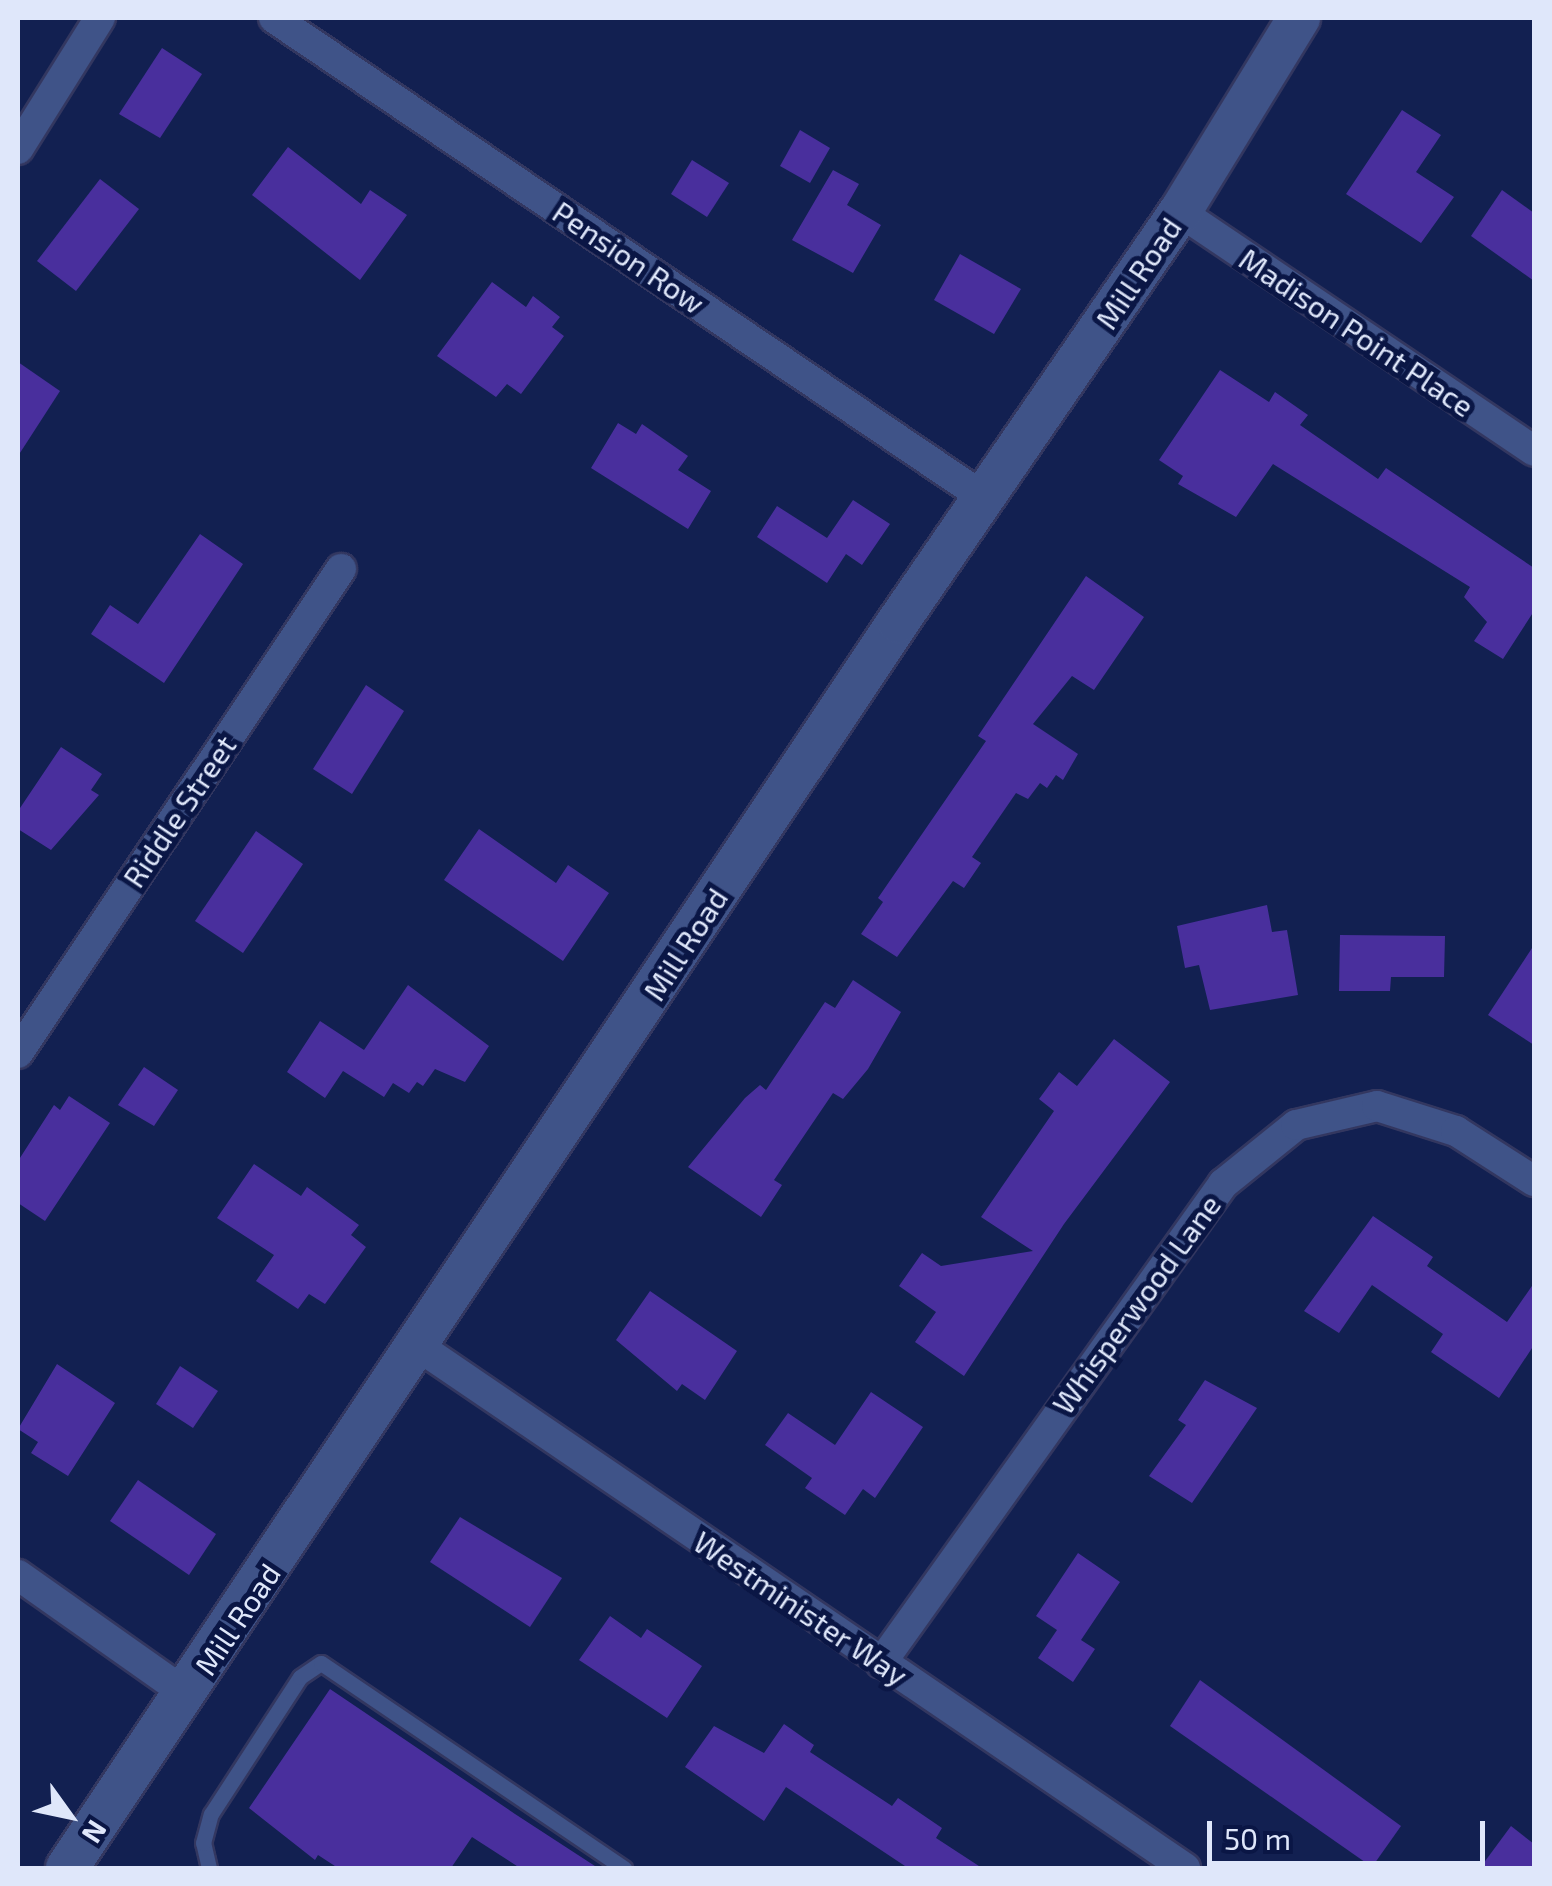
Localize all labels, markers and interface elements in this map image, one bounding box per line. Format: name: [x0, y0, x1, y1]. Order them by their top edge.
street label: Pension Row: [546, 193, 712, 321]
street label: Mill Road: [1087, 210, 1189, 336]
street label: Madison Point Place: [1233, 240, 1481, 424]
street label: Riddle Street: [115, 728, 243, 894]
street label: Mill Road: [635, 881, 735, 1007]
street label: Whisperwood Lane: [1044, 1187, 1228, 1421]
street label: Westminister Way: [687, 1523, 915, 1693]
street label: Mill Road: [186, 1556, 288, 1682]
north arrow: [20, 1766, 120, 1866]
scale bar: [1212, 1801, 1490, 1863]
text: N: [75, 1815, 115, 1850]
text: 50 m: [1224, 1820, 1291, 1856]

